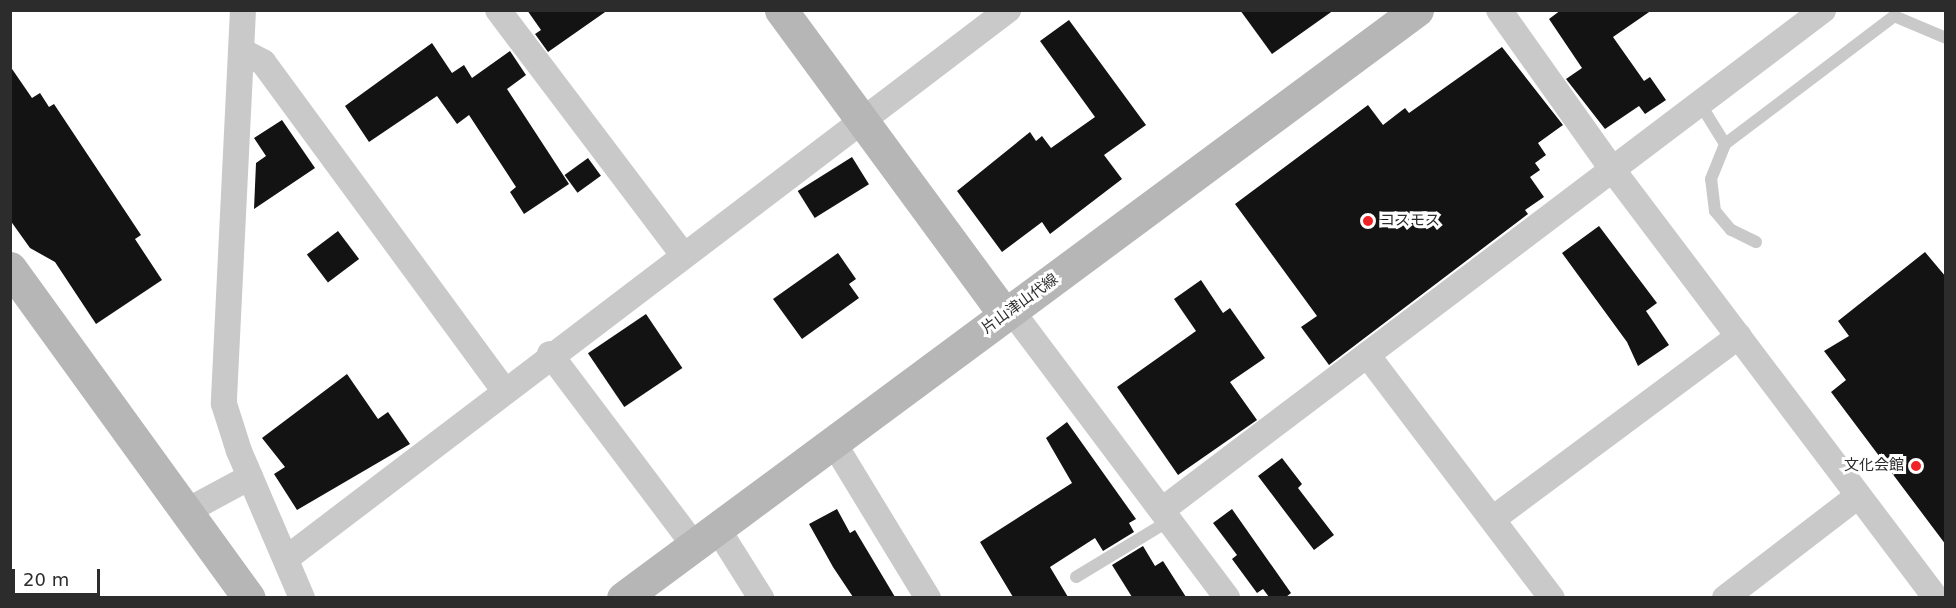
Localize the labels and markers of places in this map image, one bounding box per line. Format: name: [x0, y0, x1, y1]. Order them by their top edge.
place label: コスモス: [1380, 212, 1440, 230]
marker: コスモス: [1361, 214, 1375, 228]
place label: 文化会館: [1844, 457, 1904, 475]
marker: 文化会館: [1909, 459, 1923, 473]

